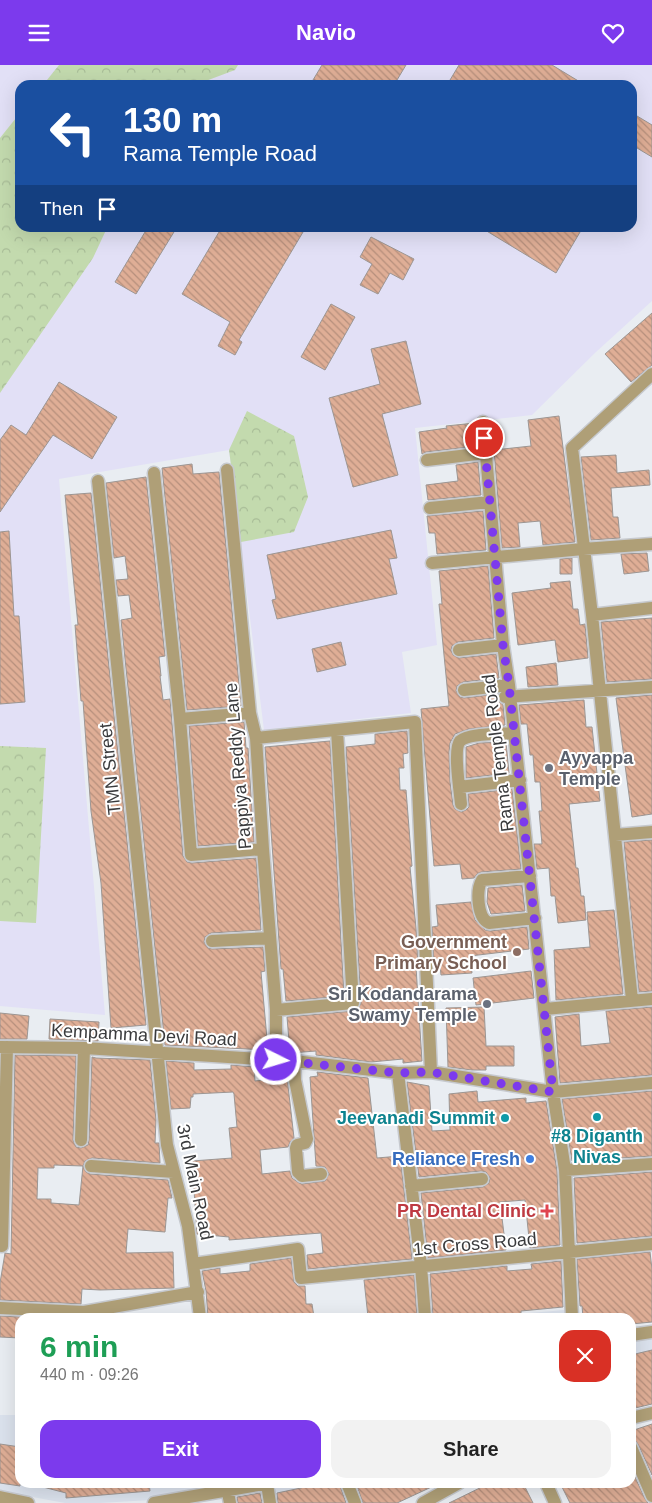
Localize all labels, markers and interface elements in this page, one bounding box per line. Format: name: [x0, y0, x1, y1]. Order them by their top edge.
icon: menu: [25, 19, 53, 47]
icon: heart: [599, 19, 627, 47]
text: Navio: [296, 20, 356, 45]
icon: left: [40, 100, 105, 165]
text: 130 m: [123, 100, 222, 139]
text: Rama Temple Road: [123, 141, 317, 166]
icon: arrive: [93, 195, 121, 223]
text: Then: [40, 198, 83, 219]
pin: [463, 417, 505, 459]
icon: arrive: [470, 424, 498, 452]
street label: Rama Temple Road: [478, 673, 518, 833]
street label: Pappiya Reddy Lane: [221, 682, 255, 850]
street label: TMN Street: [95, 722, 125, 816]
place label: Ayyappa Temple: [559, 748, 634, 789]
marker: Ayyappa Temple: [543, 762, 555, 774]
place label: Government Primary School: [375, 932, 507, 973]
marker: Government Primary School: [511, 946, 523, 958]
place label: Sri Kodandarama Swamy Temple: [328, 984, 478, 1025]
marker: Sri Kodandarama Swamy Temple: [481, 998, 493, 1010]
street label: Kempamma Devi Road: [51, 1020, 237, 1050]
position arrow: [249, 1033, 301, 1085]
place label: Jeevanadi Summit: [337, 1108, 495, 1128]
marker: #8 Diganth Nivas: [591, 1111, 603, 1123]
marker: Jeevanadi Summit: [499, 1112, 511, 1124]
street label: 3rd Main Road: [173, 1122, 217, 1242]
place label: #8 Diganth Nivas: [551, 1126, 643, 1167]
place label: Reliance Fresh: [392, 1149, 520, 1169]
marker: Reliance Fresh: [524, 1153, 536, 1165]
place label: PR Dental Clinic: [397, 1201, 536, 1221]
marker: PR Dental Clinic: [540, 1204, 554, 1218]
street label: 1st Cross Road: [412, 1229, 538, 1259]
text: 6 min: [40, 1330, 118, 1363]
button: close: [559, 1330, 611, 1382]
text: 440 m · 09:26: [40, 1366, 139, 1383]
button: Exit: [40, 1420, 321, 1478]
button: Share: [331, 1420, 611, 1478]

